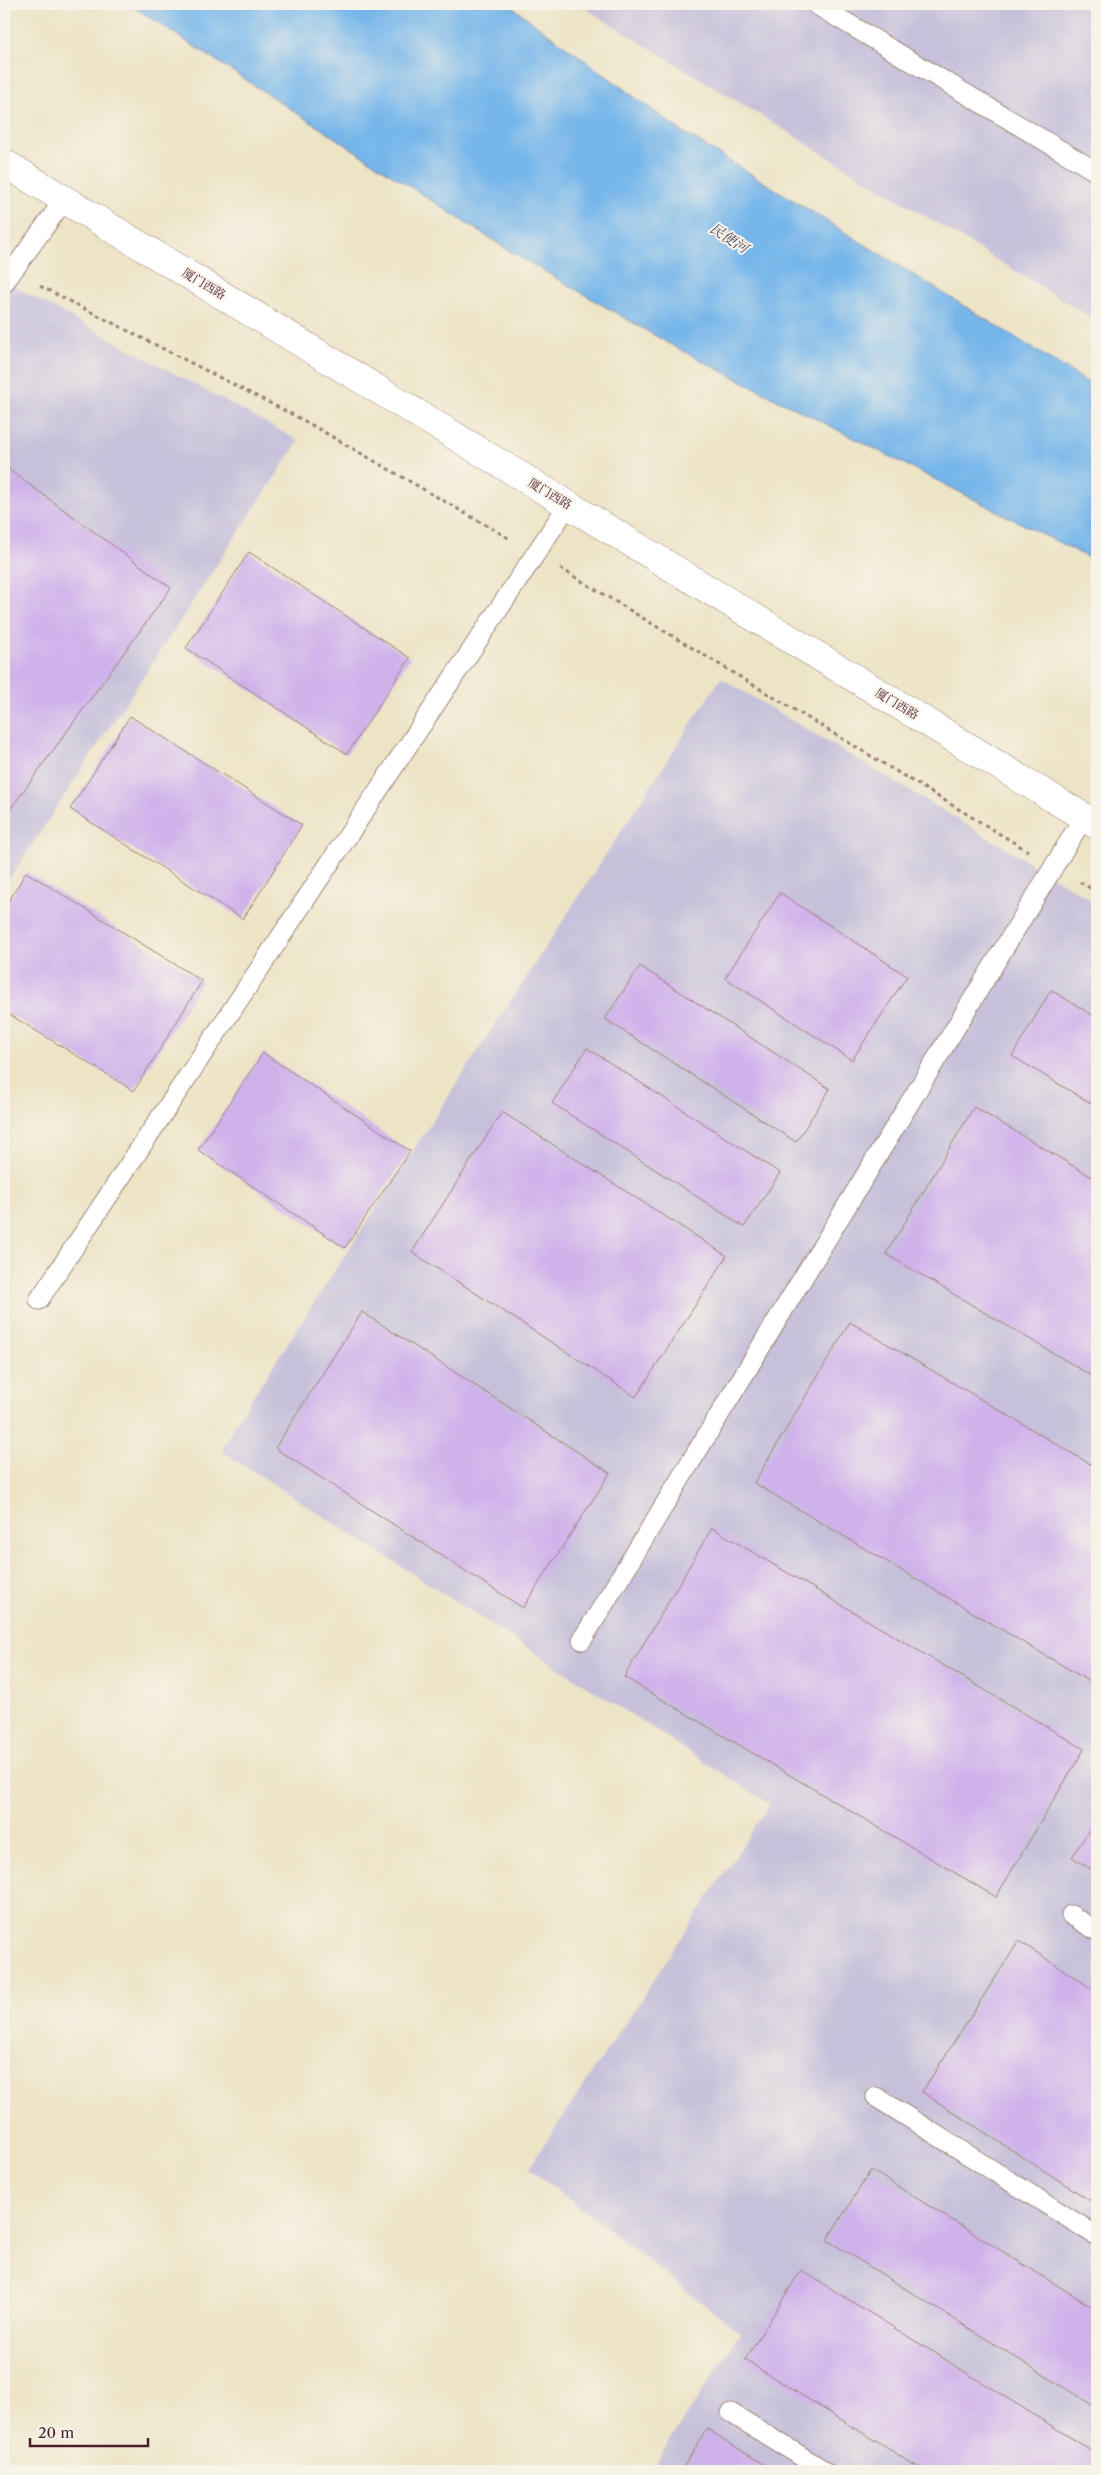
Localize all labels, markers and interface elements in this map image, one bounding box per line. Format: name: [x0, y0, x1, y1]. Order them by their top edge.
water label: 民便河: [706, 219, 754, 259]
street label: 厦门西路: [180, 265, 229, 302]
street label: 厦门西路: [526, 475, 575, 512]
street label: 厦门西路: [873, 685, 922, 722]
scale bar: [30, 2415, 148, 2447]
text: 20 m: [38, 2423, 74, 2442]

